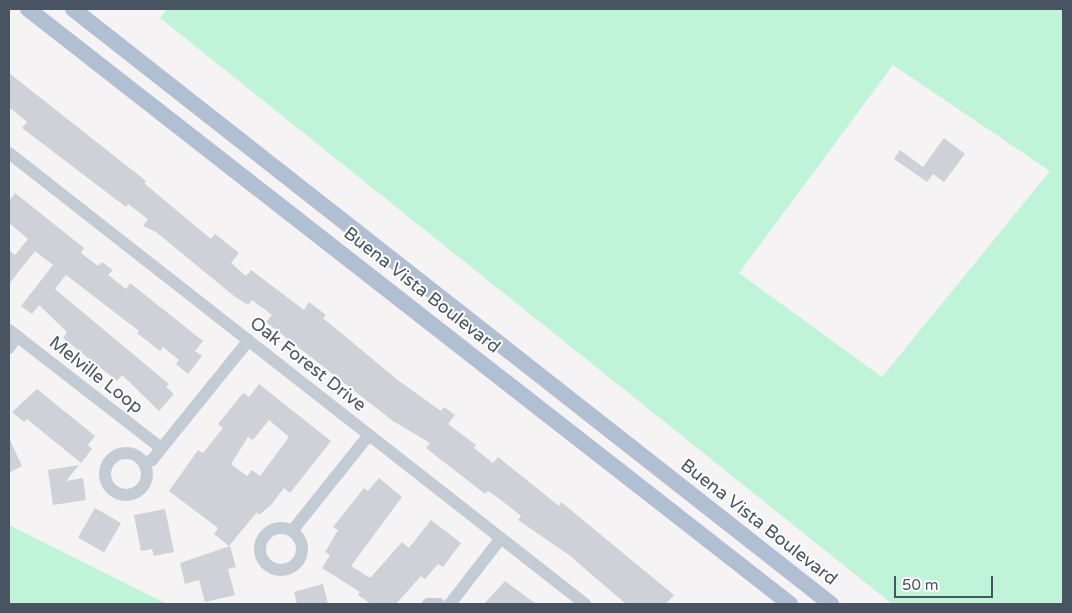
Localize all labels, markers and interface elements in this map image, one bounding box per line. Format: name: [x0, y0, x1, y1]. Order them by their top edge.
street label: Buena Vista Boulevard: [339, 222, 505, 358]
street label: Oak Forest Drive: [246, 312, 370, 416]
street label: Melville Loop: [45, 332, 147, 418]
street label: Buena Vista Boulevard: [676, 454, 842, 590]
scale bar: [897, 566, 996, 598]
text: 50 m: [902, 576, 939, 594]

